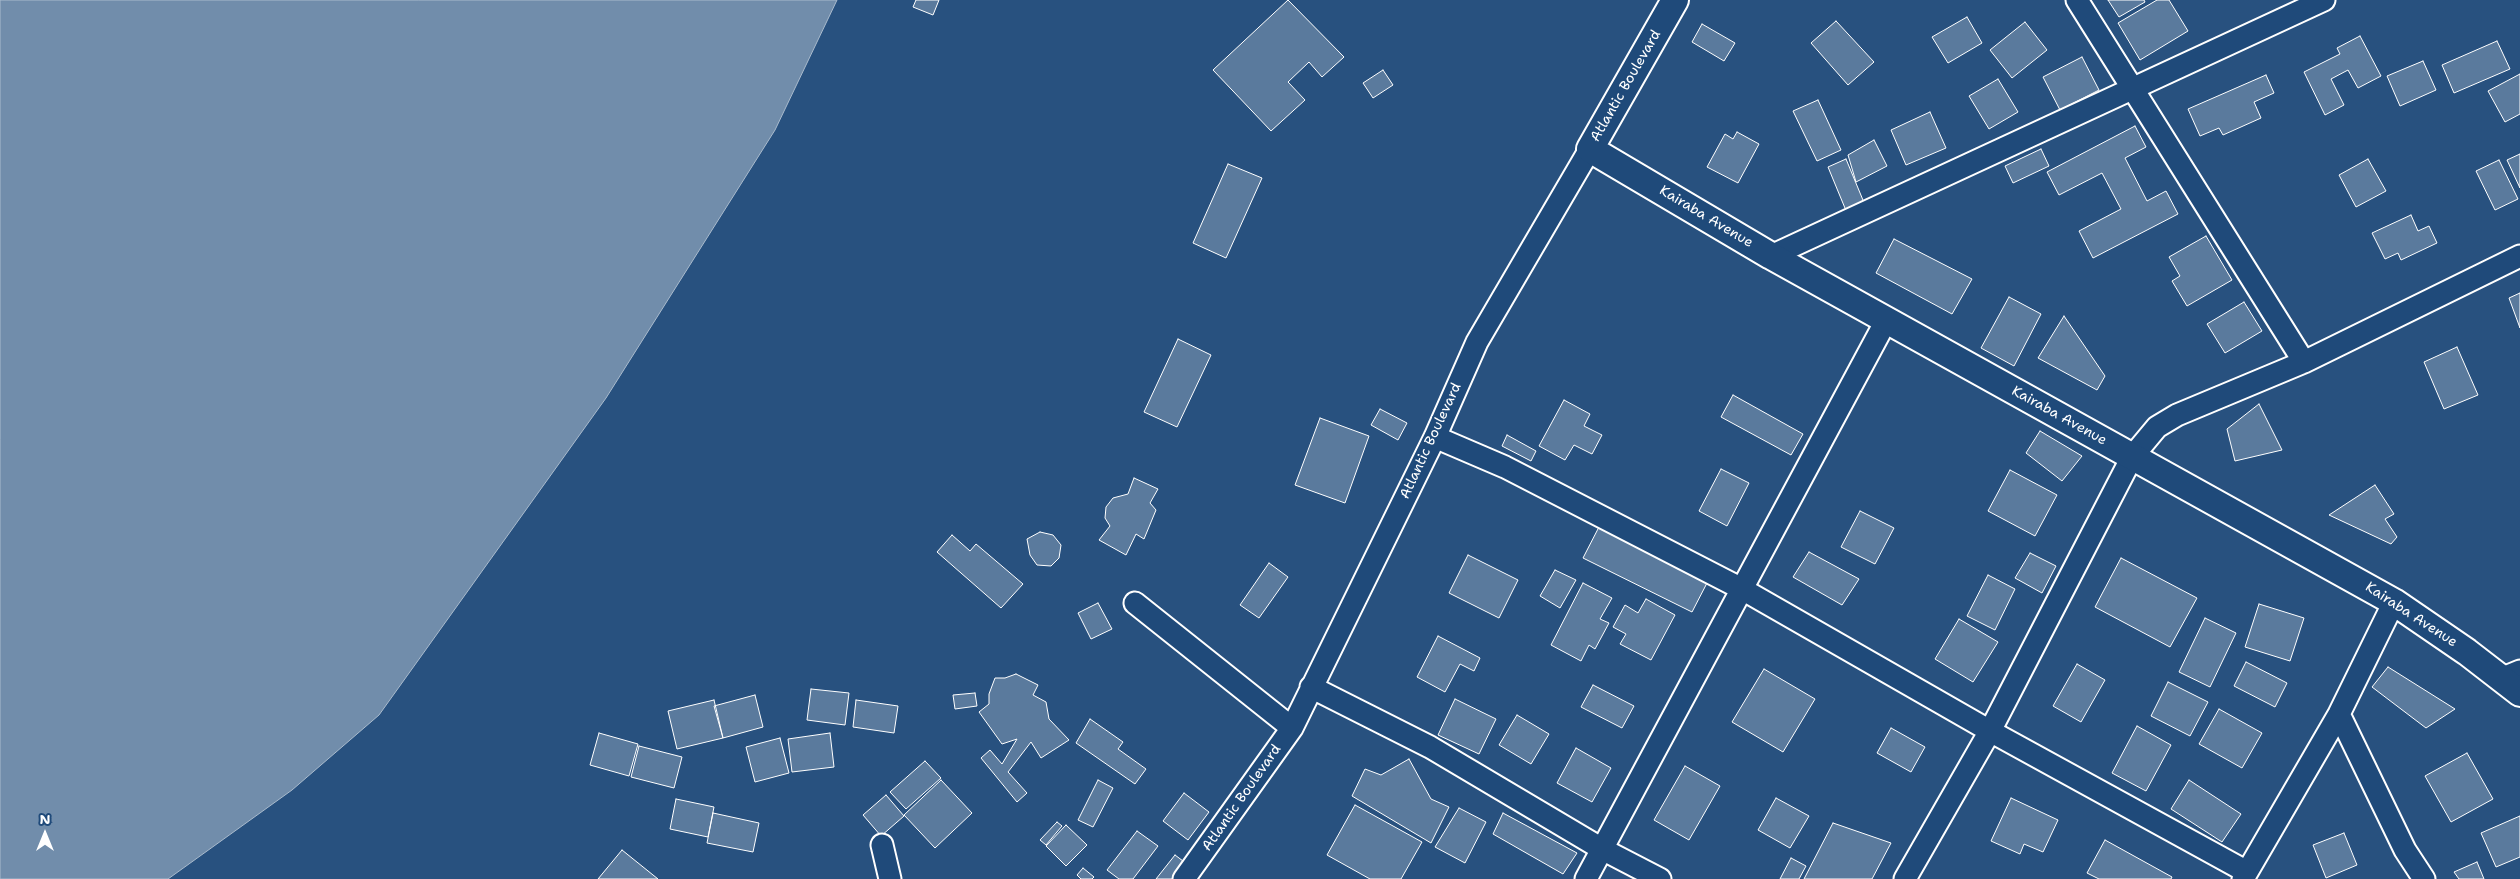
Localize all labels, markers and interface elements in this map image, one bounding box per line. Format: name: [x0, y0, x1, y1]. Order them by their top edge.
street label: Atlantic Boulevard: [1587, 27, 1665, 145]
street label: Kairaba Avenue: [1656, 182, 1756, 252]
street label: Atlantic Boulevard: [1397, 380, 1465, 502]
street label: Kairaba Avenue: [2008, 383, 2110, 449]
street label: Kairaba Avenue: [2362, 579, 2460, 651]
street label: Atlantic Boulevard: [1199, 742, 1285, 854]
north arrow: [20, 809, 70, 859]
text: N: [39, 810, 51, 828]

